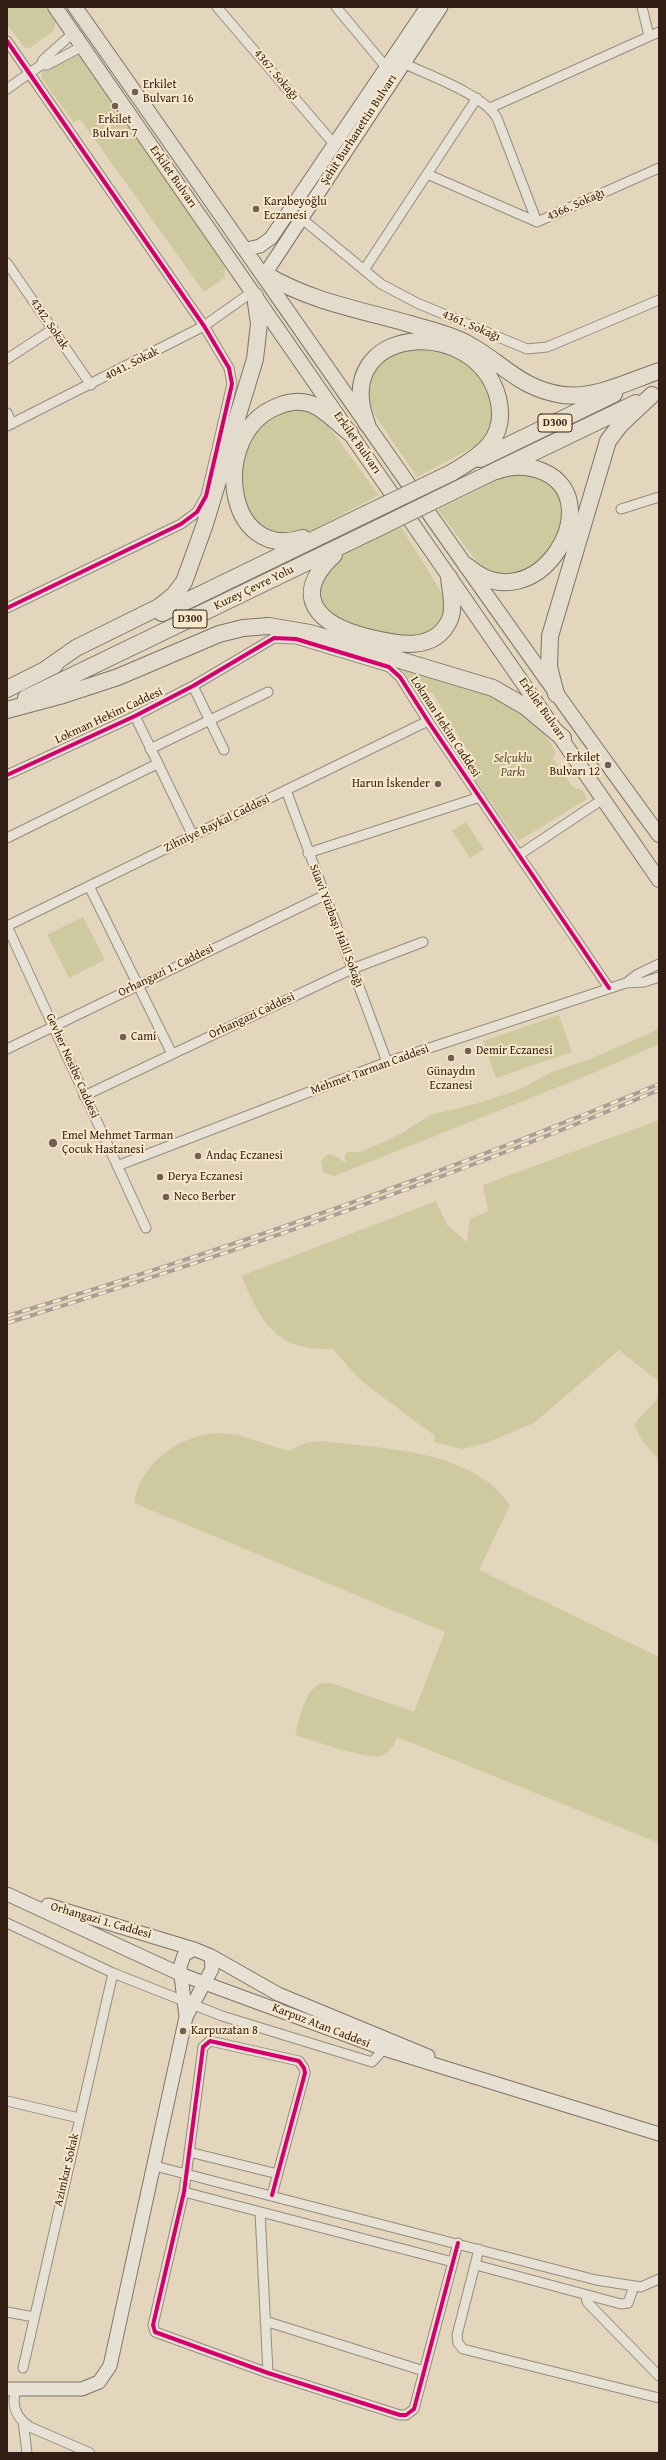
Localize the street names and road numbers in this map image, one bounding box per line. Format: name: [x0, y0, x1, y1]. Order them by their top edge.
street label: 4367. Sokağı: [251, 47, 301, 103]
street label: Şehit Burhanettin Bulvarı: [318, 72, 400, 188]
street label: Erkilet Bulvarı: [146, 143, 200, 211]
street label: 4366. Sokağı: [545, 186, 607, 224]
street label: 4342. Sokak: [27, 296, 71, 352]
street label: 4361. Sokağı: [440, 307, 502, 345]
street label: 4041. Sokak: [103, 344, 161, 384]
street label: Erkilet Bulvarı: [330, 409, 384, 477]
road number: D300: [538, 414, 572, 432]
street label: Kuzey Çevre Yolu: [212, 563, 296, 613]
road number: D300: [173, 610, 207, 628]
street label: Lokman Hekim Caddesi: [407, 674, 483, 780]
street label: Erkilet Bulvarı: [515, 675, 569, 743]
street label: Lokman Hekim Caddesi: [53, 685, 165, 747]
street label: Zihniye Baykal Caddesi: [162, 792, 272, 856]
street label: Süavi Yüzbaşı Halil Sokağı: [306, 862, 366, 990]
street label: Orhangazi 1. Caddesi: [116, 942, 216, 1000]
street label: Orhangazi Caddesi: [207, 990, 297, 1042]
street label: Gevher Nesibe Caddesi: [42, 1011, 102, 1121]
street label: Mehmet Tarman Caddesi: [309, 1042, 431, 1098]
street label: Orhangazi 1. Caddesi: [49, 1900, 153, 1942]
street label: Karpuz Atan Caddesi: [270, 2001, 372, 2051]
street label: Azimkar Sokak: [52, 2132, 82, 2208]

